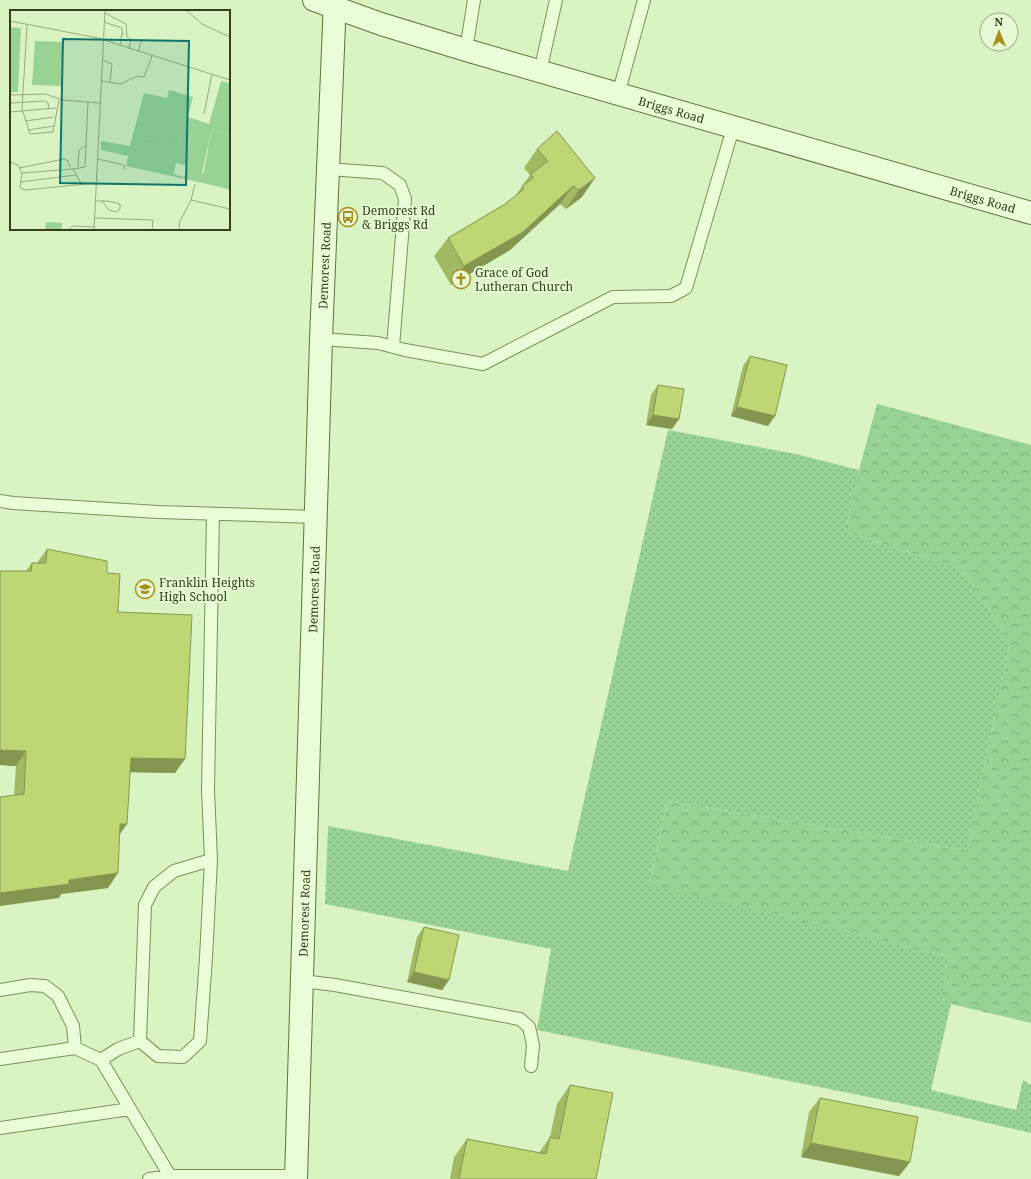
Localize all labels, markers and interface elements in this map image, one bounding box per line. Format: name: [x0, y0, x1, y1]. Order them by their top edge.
inset map: [10, 10, 230, 230]
north arrow: [979, 12, 1019, 52]
text: N: [994, 14, 1004, 29]
street label: Briggs Road: [637, 92, 707, 127]
street label: Briggs Road: [948, 182, 1018, 217]
place label: Demorest Rd & Briggs Rd: [362, 202, 436, 233]
bus stop icon: Demorest Rd & Briggs Rd: [337, 206, 359, 228]
street label: Demorest Road: [314, 221, 334, 309]
place label: Grace of God Lutheran Church: [475, 264, 574, 295]
church icon: Grace of God Lutheran Church: [450, 268, 472, 290]
street label: Demorest Road: [304, 545, 323, 633]
place label: Franklin Heights High School: [159, 574, 255, 605]
school or university icon: Franklin Heights High School: [134, 578, 156, 600]
street label: Demorest Road: [294, 869, 314, 957]

